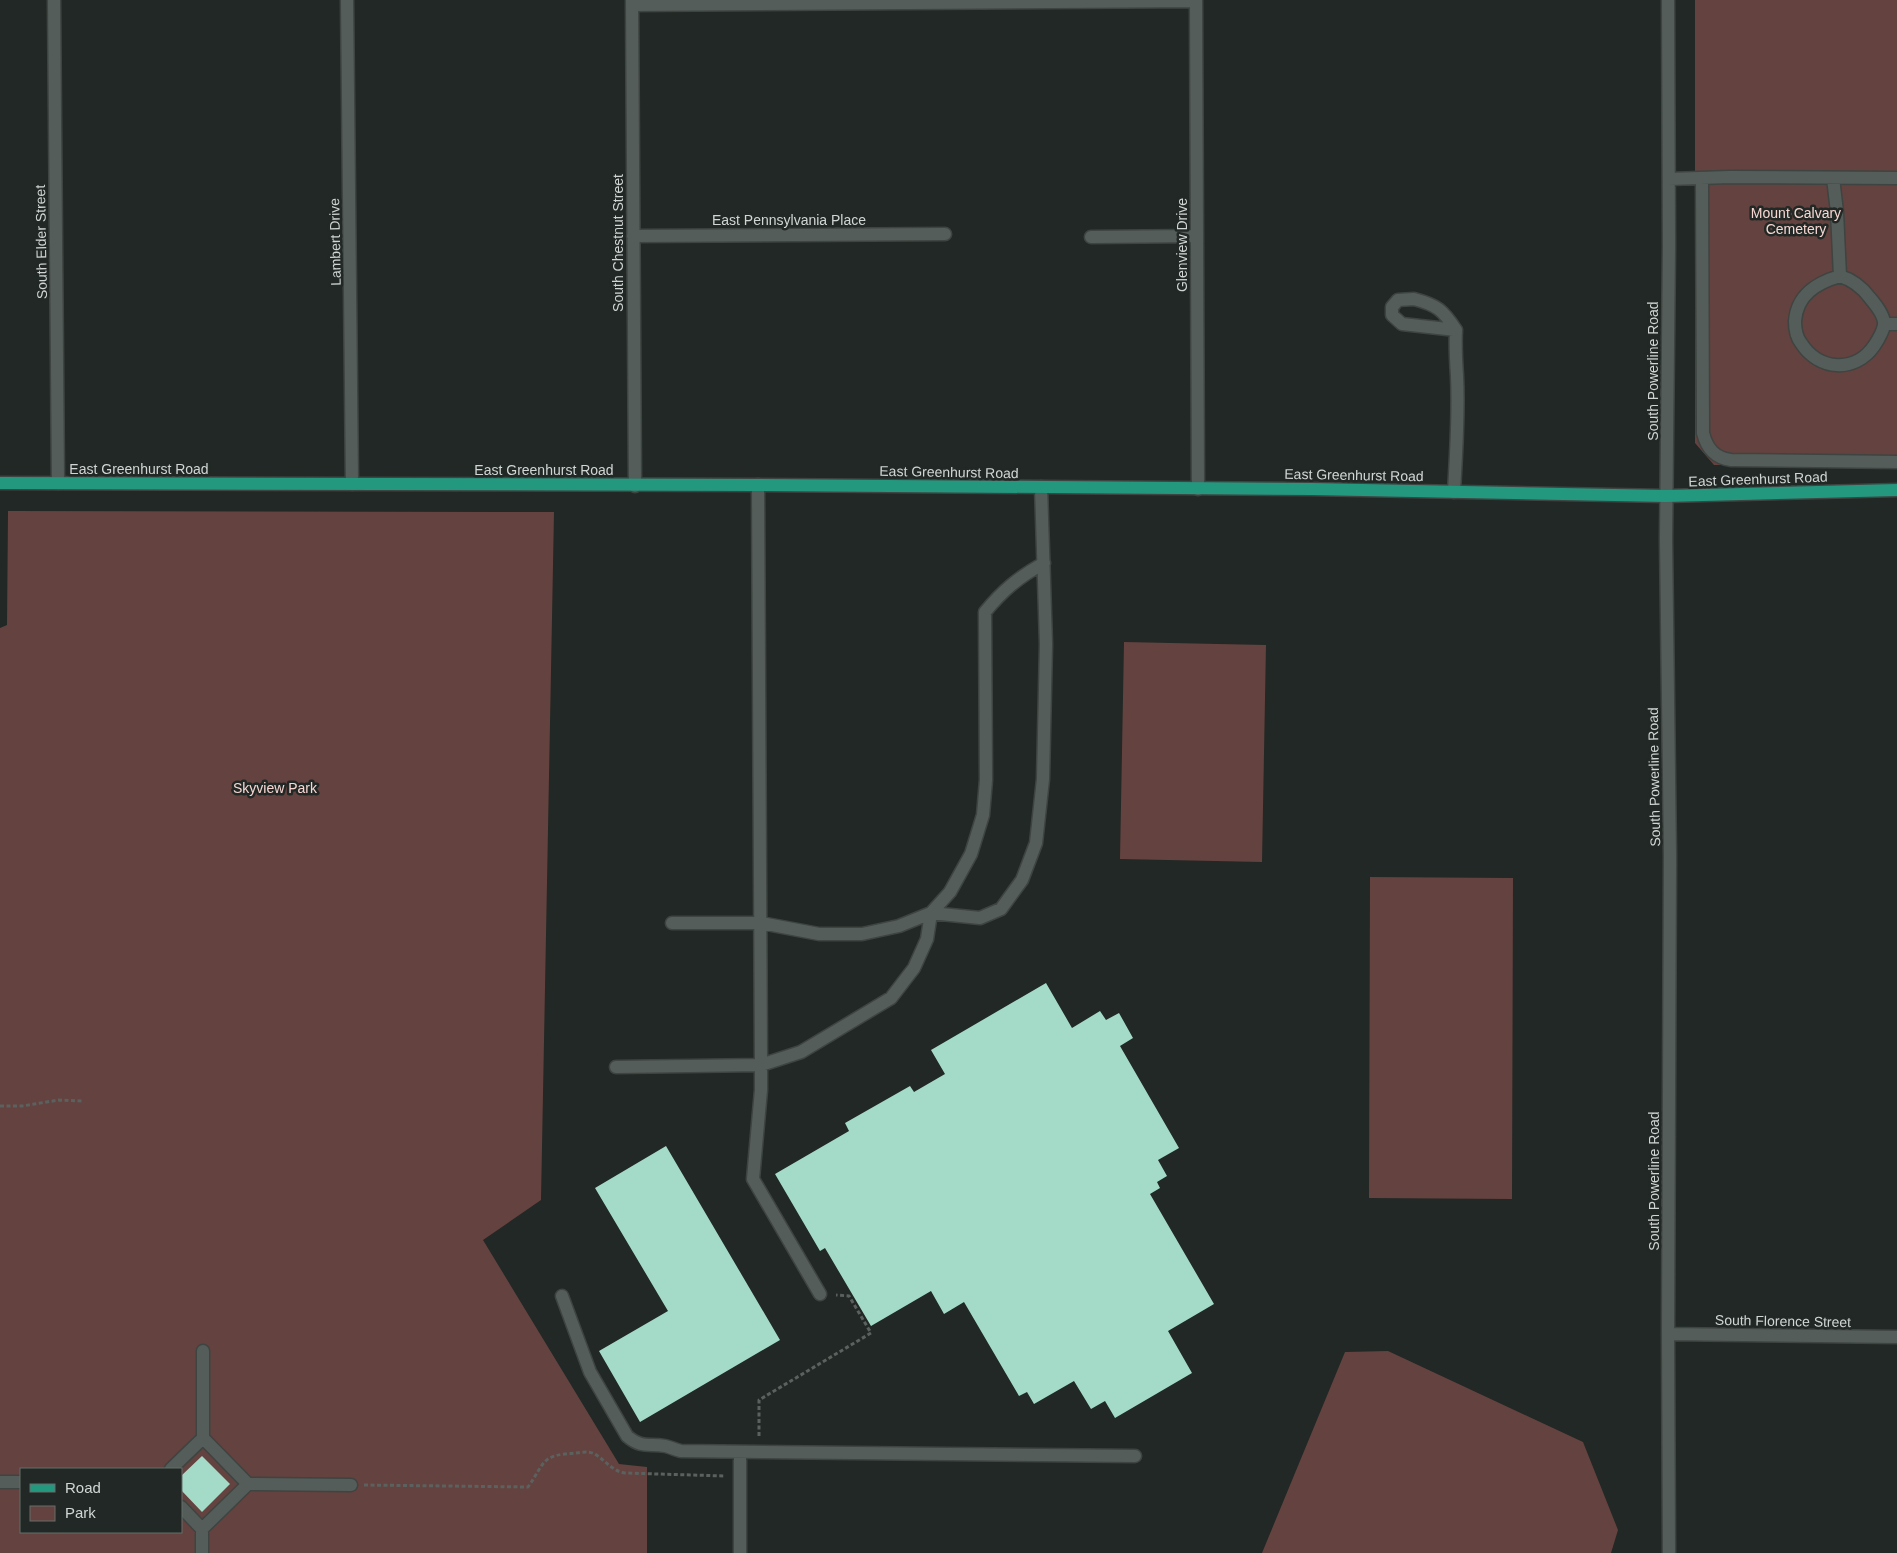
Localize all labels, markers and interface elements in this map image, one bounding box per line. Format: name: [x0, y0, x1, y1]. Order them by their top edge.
street label: South Chestnut Street: [610, 174, 626, 312]
street label: South Elder Street: [32, 185, 50, 299]
street label: Lambert Drive: [326, 198, 344, 286]
street label: Glenview Drive: [1174, 198, 1190, 292]
park label: Mount Calvary Cemetery: [1751, 205, 1841, 237]
street label: East Pennsylvania Place: [712, 212, 866, 228]
street label: South Powerline Road: [1645, 301, 1661, 441]
street label: East Greenhurst Road: [69, 461, 209, 477]
street label: East Greenhurst Road: [474, 462, 614, 478]
street label: East Greenhurst Road: [879, 463, 1019, 481]
street label: East Greenhurst Road: [1284, 466, 1424, 484]
street label: East Greenhurst Road: [1688, 469, 1828, 489]
street label: South Powerline Road: [1645, 707, 1663, 847]
park label: Skyview Park: [233, 780, 318, 796]
street label: South Powerline Road: [1646, 1111, 1662, 1251]
street label: South Florence Street: [1715, 1312, 1851, 1330]
legend: [20, 1468, 182, 1533]
text: Road: [65, 1479, 101, 1496]
text: Park: [65, 1504, 96, 1521]

